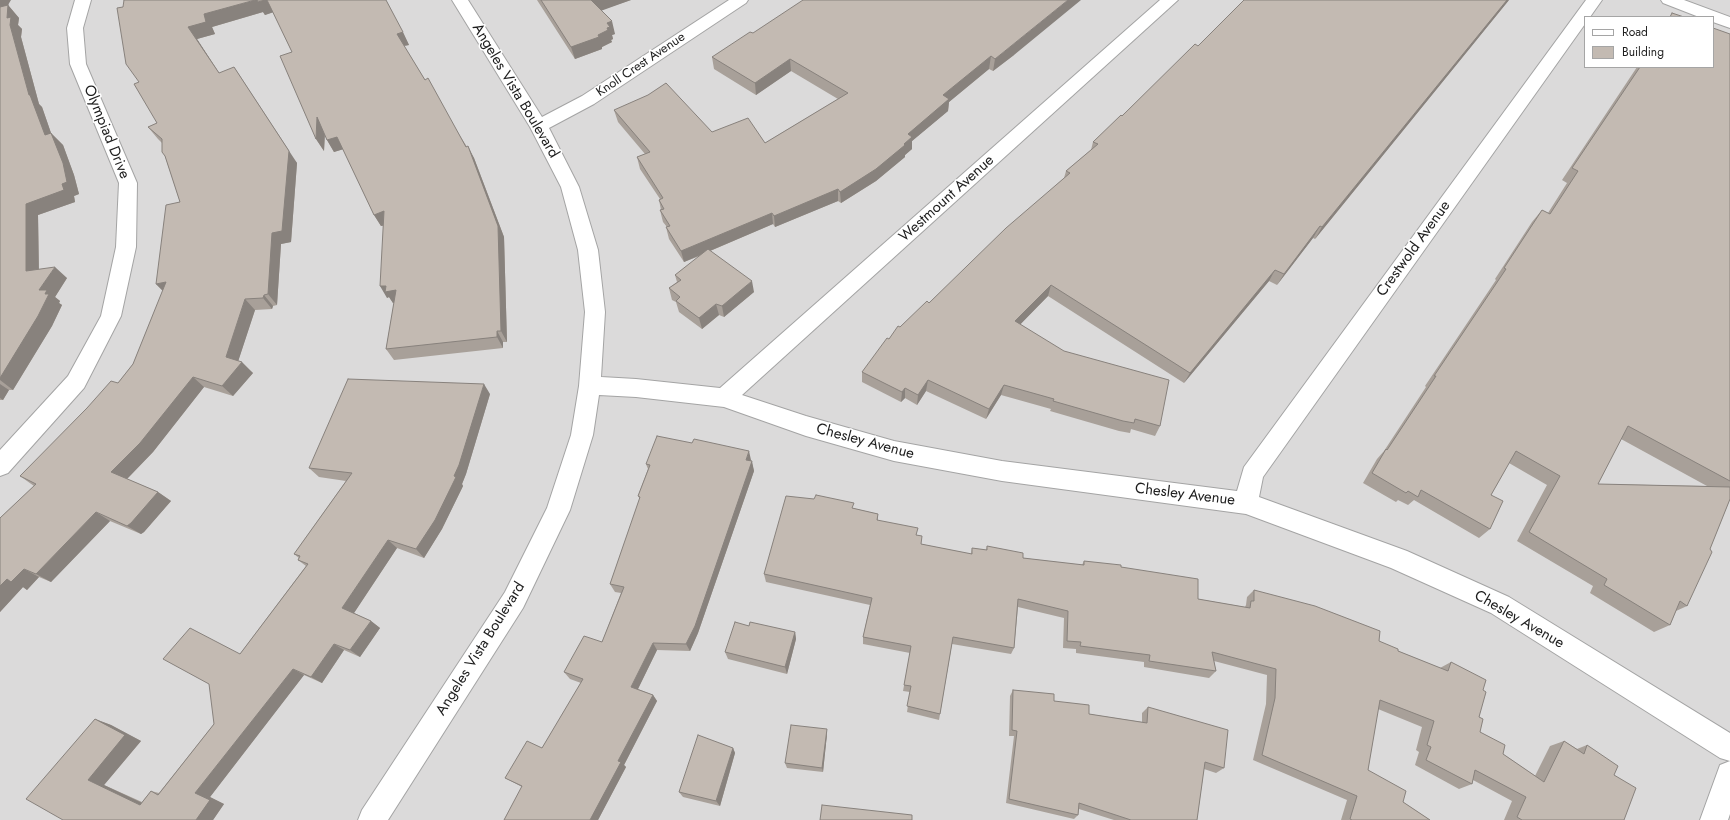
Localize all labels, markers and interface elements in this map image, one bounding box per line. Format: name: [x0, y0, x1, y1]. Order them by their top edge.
legend: [1584, 16, 1714, 68]
street label: Angeles Vista Boulevard: [468, 20, 562, 162]
text: Road: [1622, 23, 1648, 41]
street label: Knoll Crest Avenue: [594, 30, 688, 100]
text: Building: [1622, 43, 1664, 61]
street label: Olympiad Drive: [79, 82, 133, 182]
street label: Westmount Avenue: [896, 152, 998, 246]
street label: Crestwold Avenue: [1373, 198, 1455, 300]
street label: Chesley Avenue: [814, 420, 916, 464]
street label: Chesley Avenue: [1134, 480, 1236, 510]
street label: Angeles Vista Boulevard: [433, 579, 529, 719]
street label: Chesley Avenue: [1471, 587, 1567, 653]

